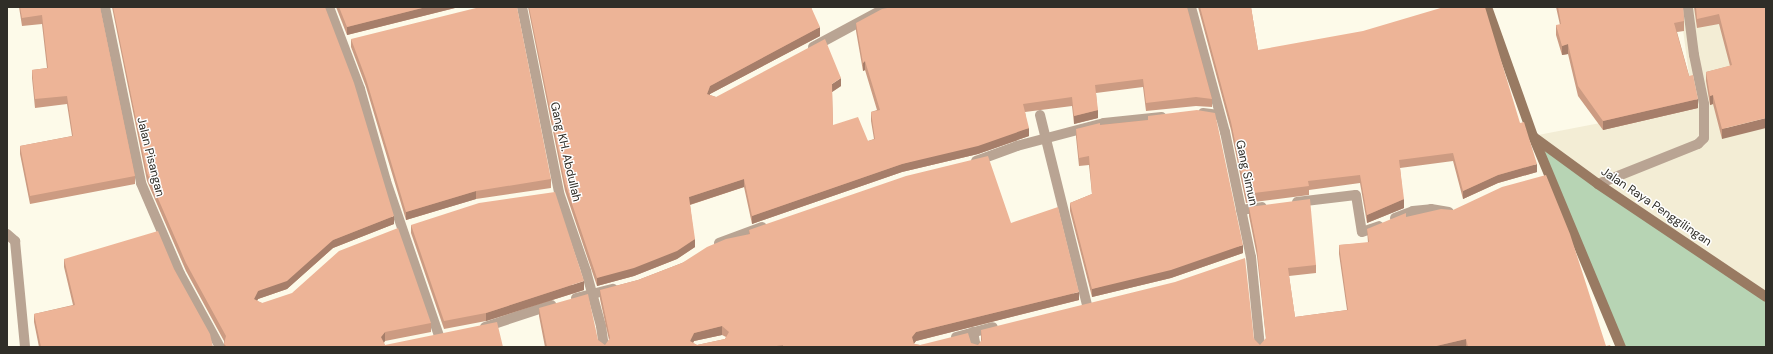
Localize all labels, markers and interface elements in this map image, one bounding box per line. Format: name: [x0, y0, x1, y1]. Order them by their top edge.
street label: Gang KH. Abdullah: [547, 101, 583, 203]
street label: Jalan Pisangan: [133, 116, 167, 198]
street label: Gang Simun: [1232, 139, 1260, 207]
street label: Jalan Raya Penggilingan: [1598, 165, 1714, 249]

